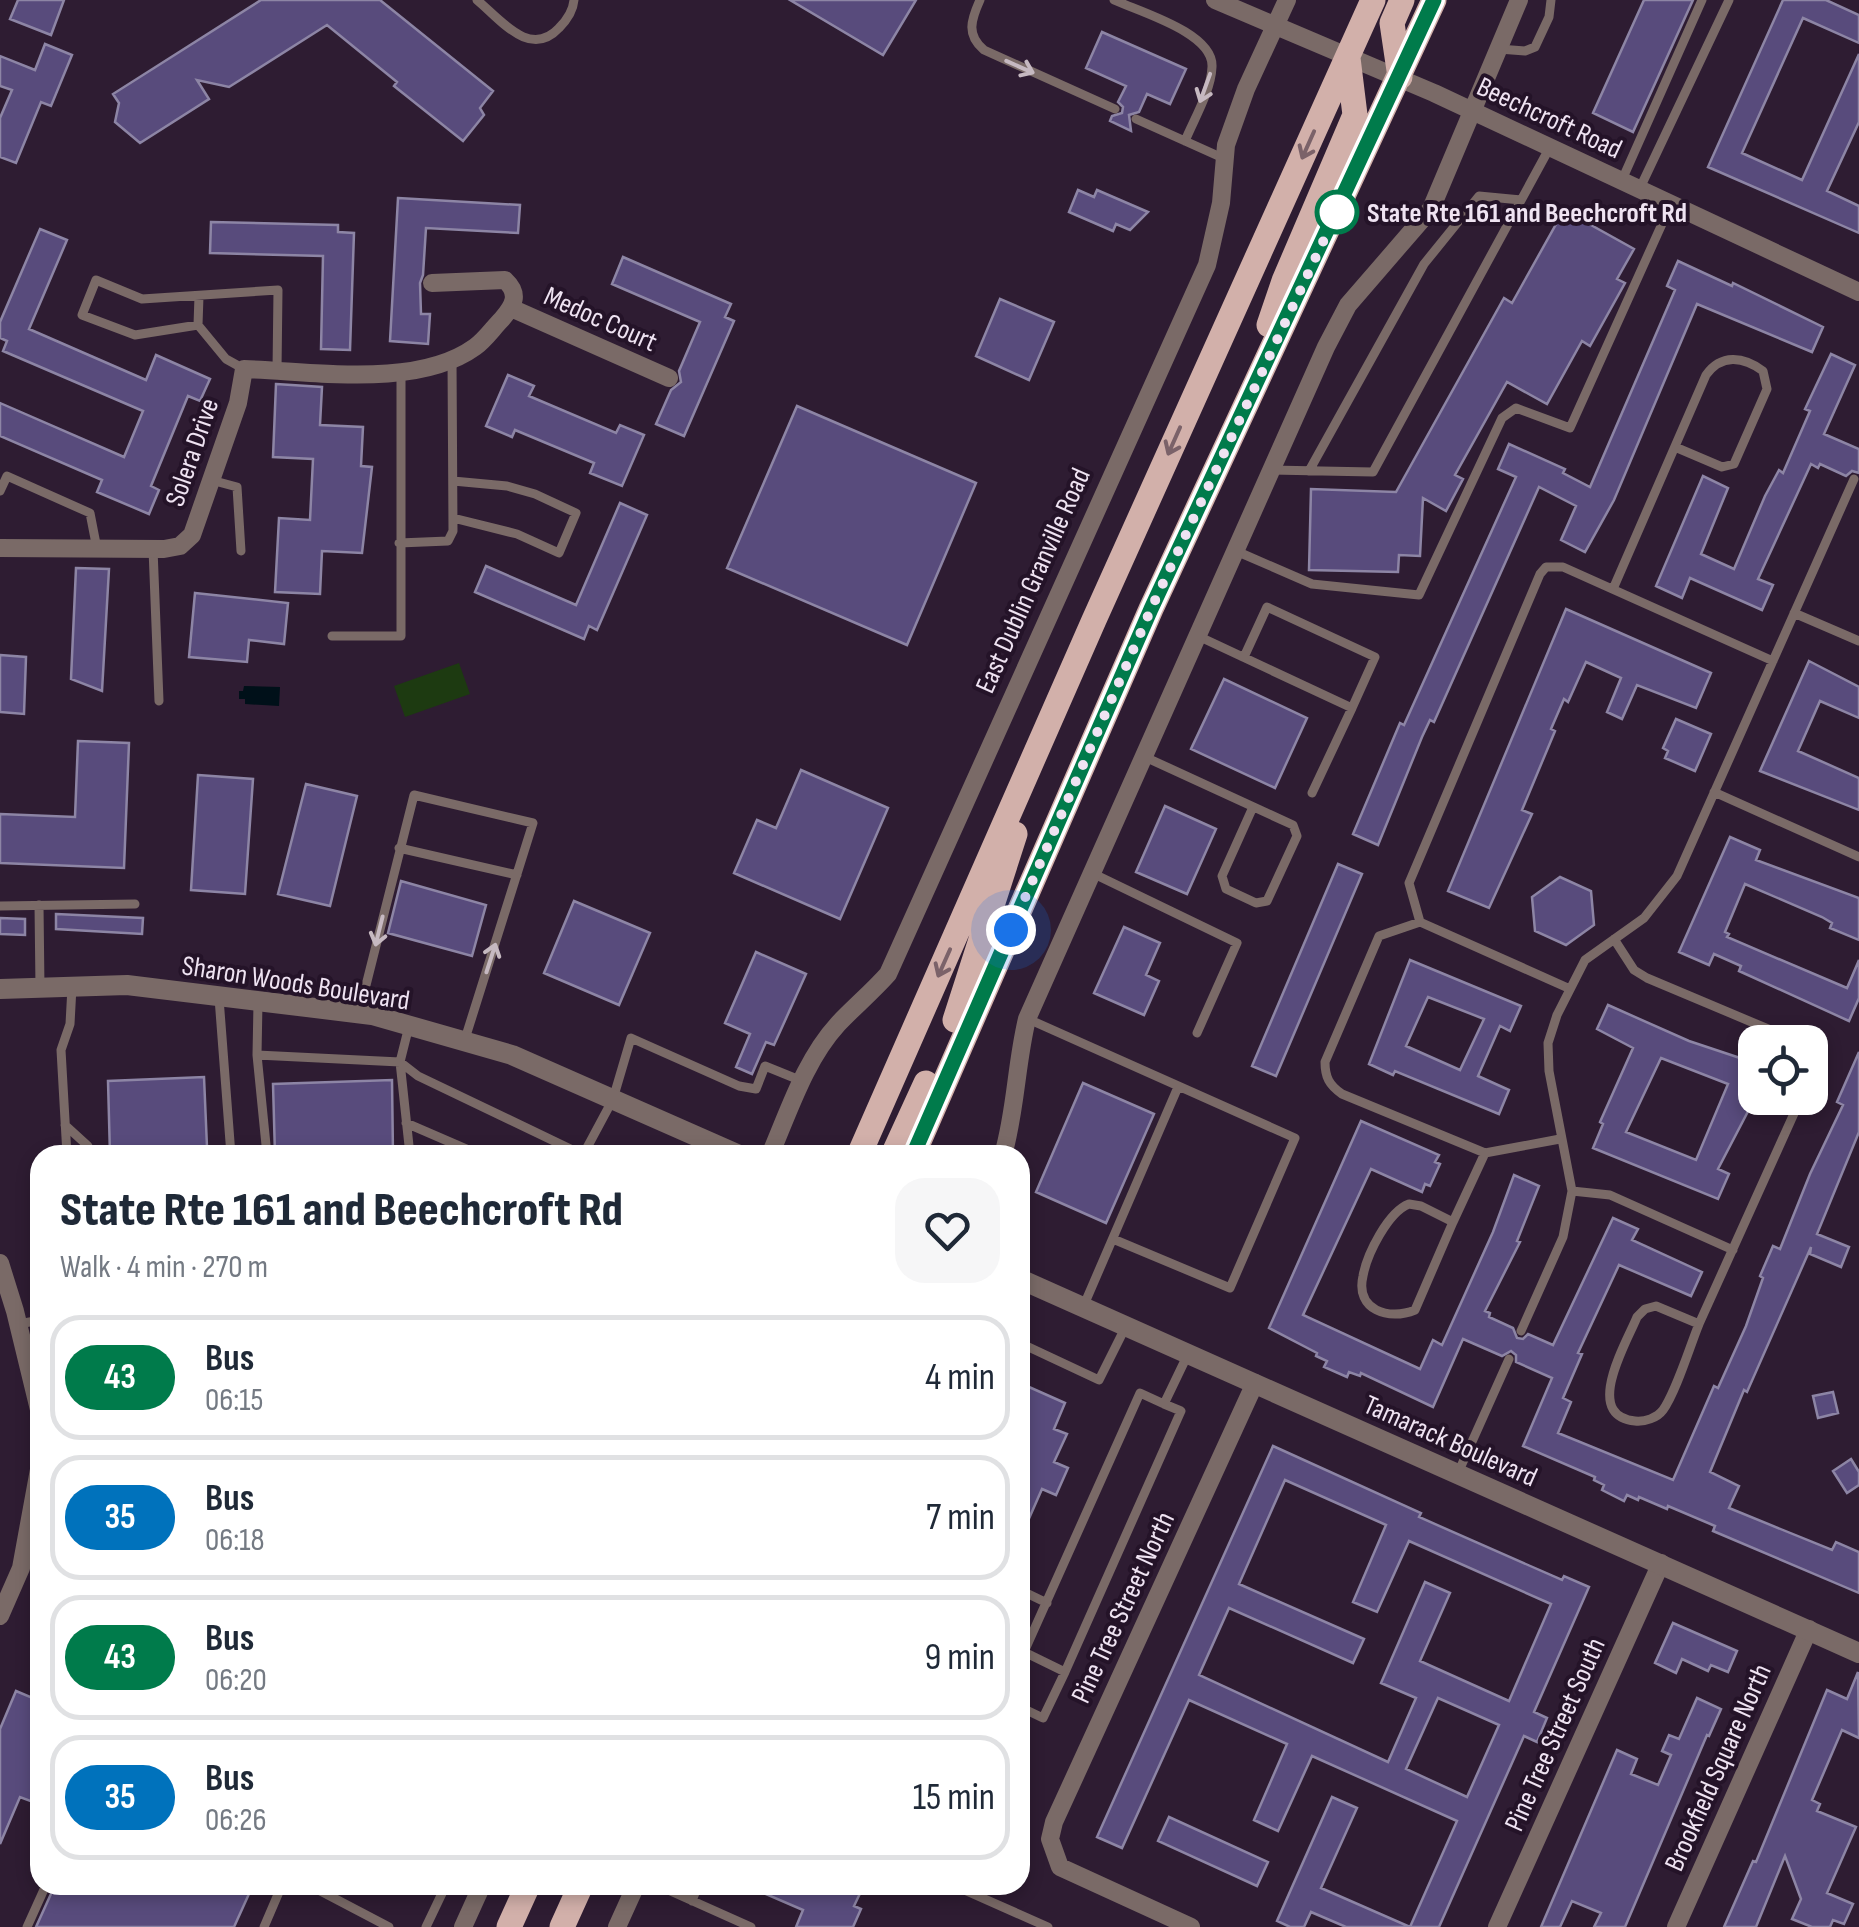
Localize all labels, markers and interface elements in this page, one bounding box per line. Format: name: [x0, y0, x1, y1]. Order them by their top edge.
one-way arrow: [1004, 59, 1035, 77]
street label: Beechcroft Road: [1472, 70, 1627, 166]
one-way arrow: [1195, 72, 1213, 103]
one-way arrow: [1297, 129, 1316, 159]
marker: State Rte 161 and Beechcroft Rd: [1316, 191, 1358, 233]
place label: State Rte 161 and Beechcroft Rd: [1367, 197, 1687, 230]
street label: Medoc Court: [539, 280, 662, 359]
street label: Solera Drive: [159, 394, 226, 511]
one-way arrow: [1164, 425, 1183, 455]
street label: East Dublin Granville Road: [969, 463, 1098, 698]
your location: [986, 905, 1036, 955]
one-way arrow: [369, 914, 387, 946]
one-way arrow: [483, 943, 501, 974]
one-way arrow: [934, 947, 952, 978]
street label: Sharon Woods Boulevard: [180, 949, 412, 1018]
map controls: [1738, 1025, 1828, 1115]
button: locate: [1738, 1025, 1828, 1115]
button: heart: [895, 1178, 1000, 1283]
text: State Rte 161 and Beechcroft Rd: [60, 1182, 623, 1239]
text: Walk · 4 min · 270 m: [60, 1248, 268, 1287]
text: Bus: [205, 1336, 254, 1381]
text: 4 min: [925, 1355, 995, 1400]
text: 43: [104, 1356, 136, 1399]
text: 06:15: [205, 1381, 263, 1420]
street label: Tamarack Boulevard: [1359, 1388, 1542, 1494]
text: Bus: [205, 1476, 254, 1521]
text: 7 min: [926, 1495, 995, 1540]
text: 35: [104, 1496, 136, 1539]
street label: Pine Tree Street North: [1065, 1507, 1182, 1708]
text: 06:18: [205, 1521, 265, 1560]
text: Bus: [205, 1616, 254, 1661]
street label: Pine Tree Street South: [1498, 1633, 1613, 1836]
text: 9 min: [924, 1635, 995, 1680]
text: 43: [104, 1636, 136, 1679]
street label: Brookfield Square North: [1658, 1659, 1779, 1876]
text: 06:20: [205, 1661, 267, 1700]
text: Bus: [205, 1756, 254, 1801]
text: 15 min: [913, 1775, 995, 1820]
text: 35: [104, 1776, 136, 1819]
text: 06:26: [205, 1801, 267, 1840]

